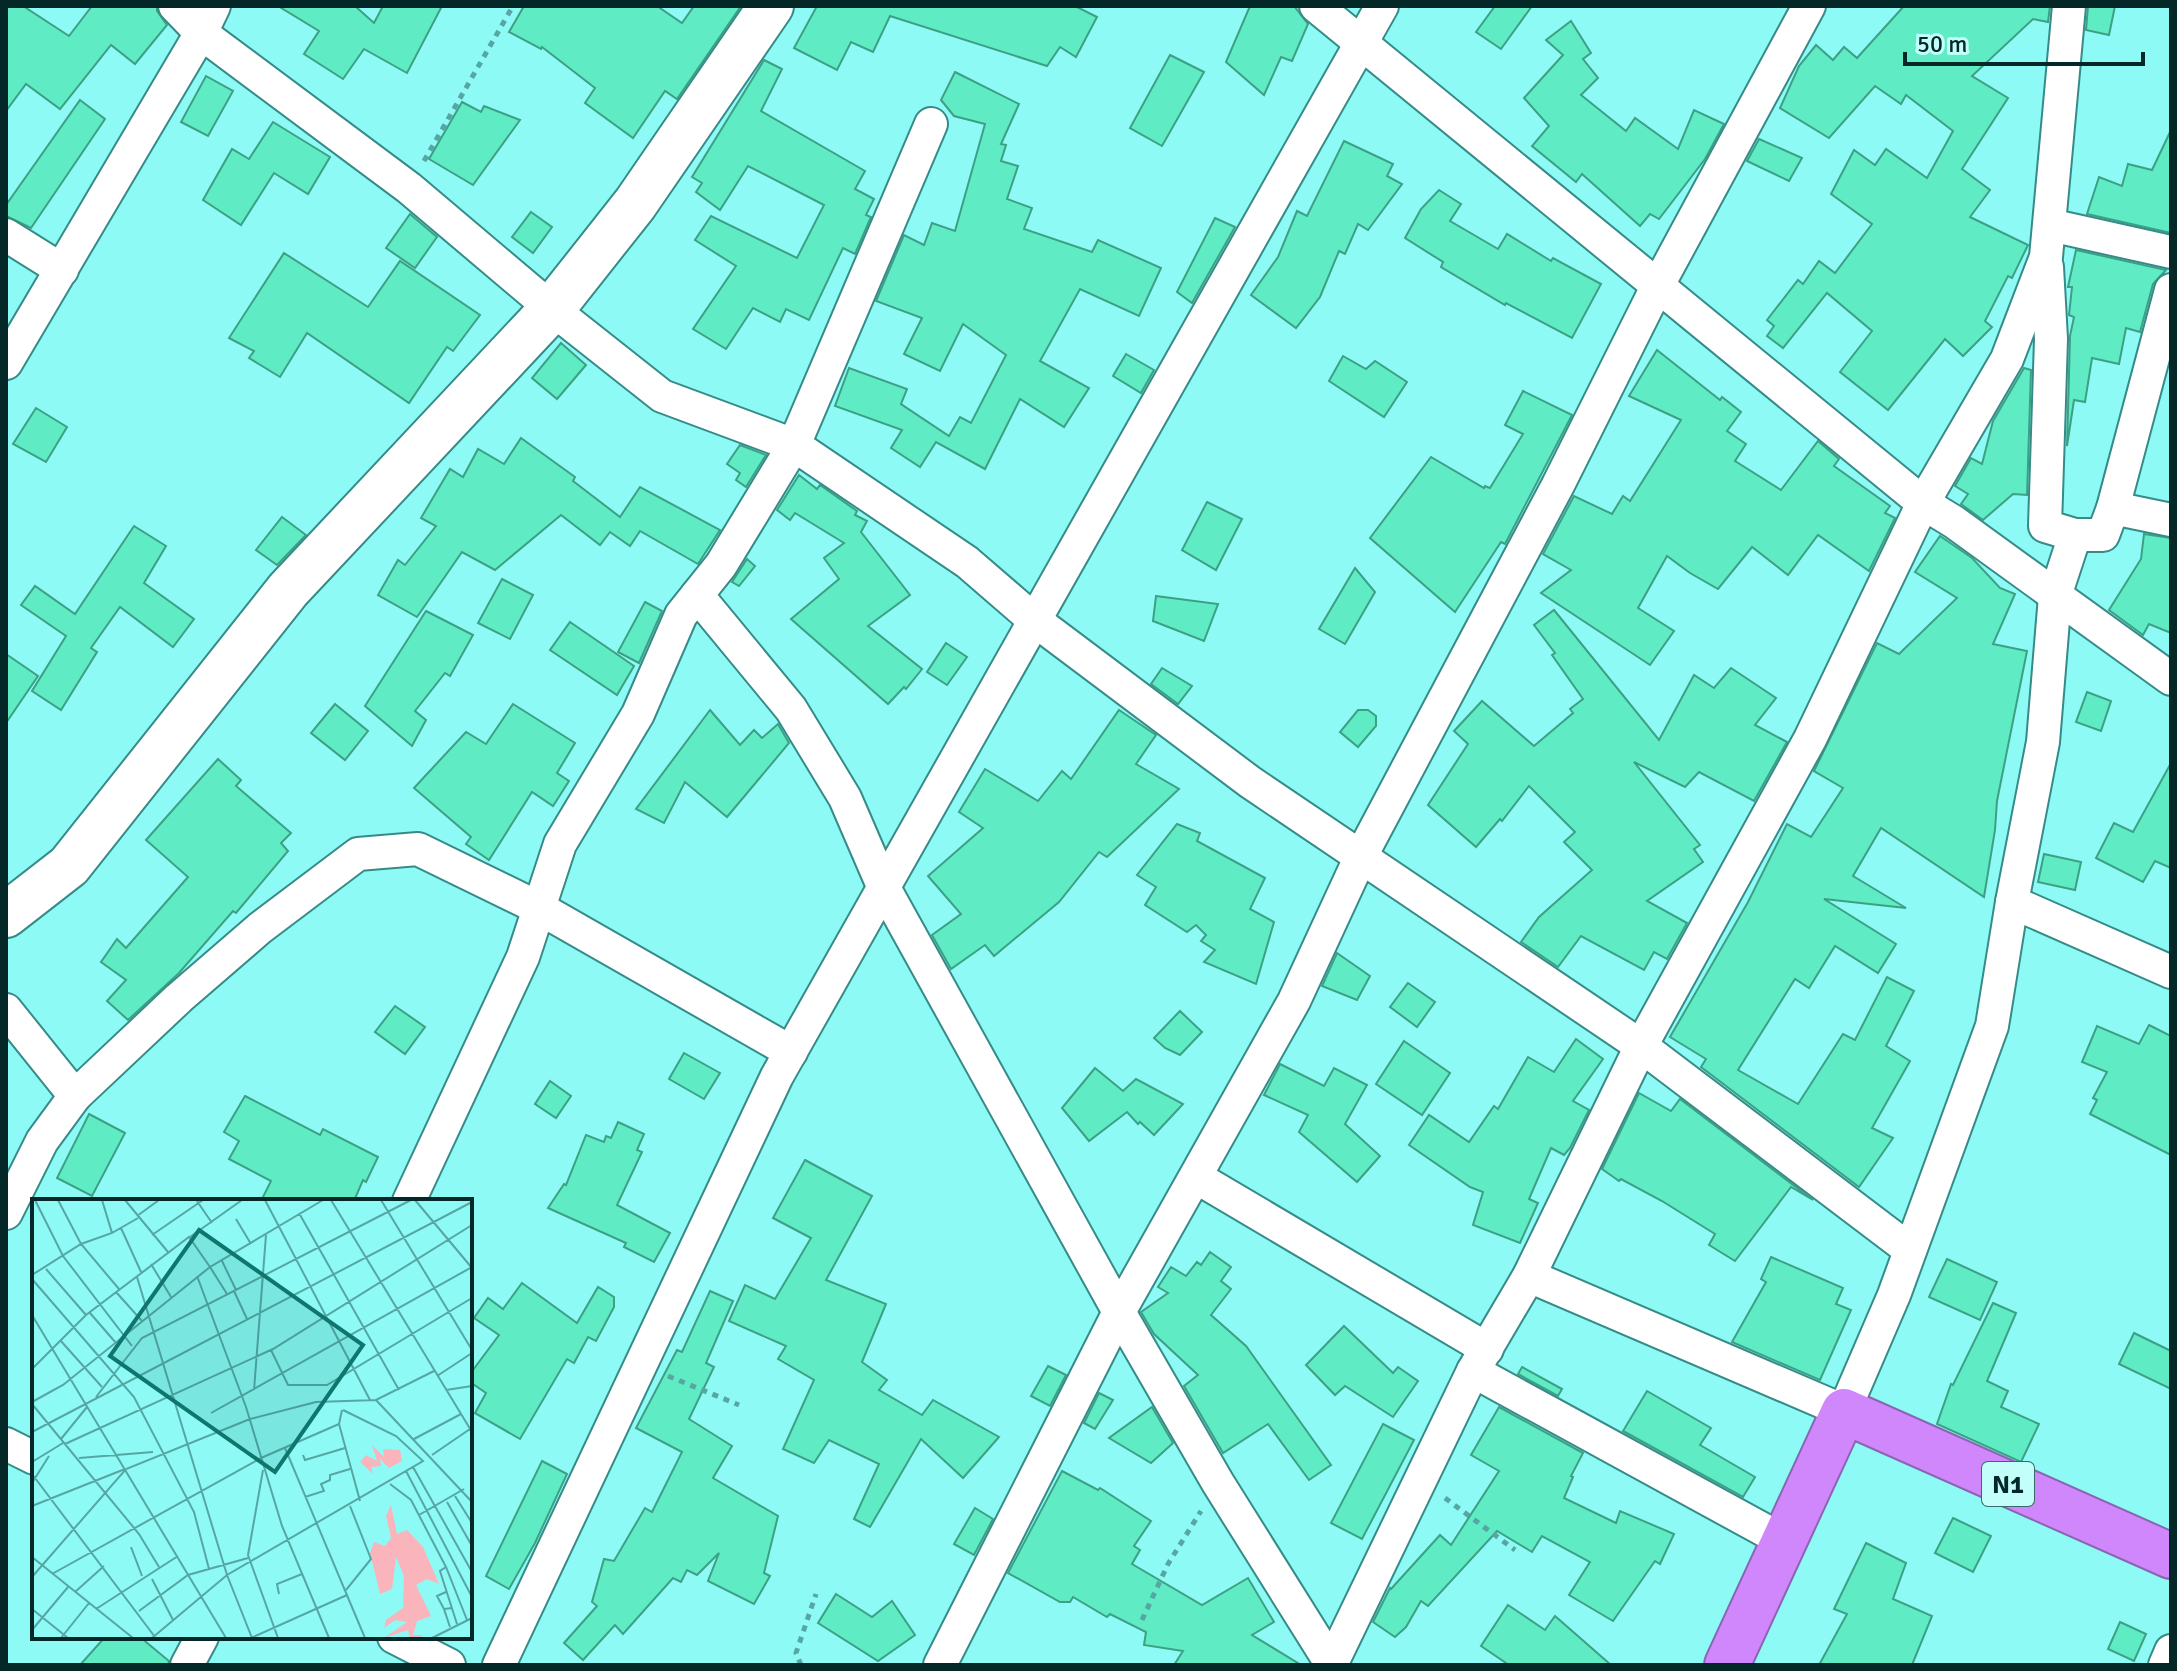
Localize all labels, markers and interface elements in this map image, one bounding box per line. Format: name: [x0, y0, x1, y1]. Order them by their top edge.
scale bar: [1905, 16, 2143, 66]
text: 50 m: [1917, 29, 1967, 59]
inset map: [32, 1199, 472, 1639]
road number: N1: [1982, 1462, 2034, 1506]

